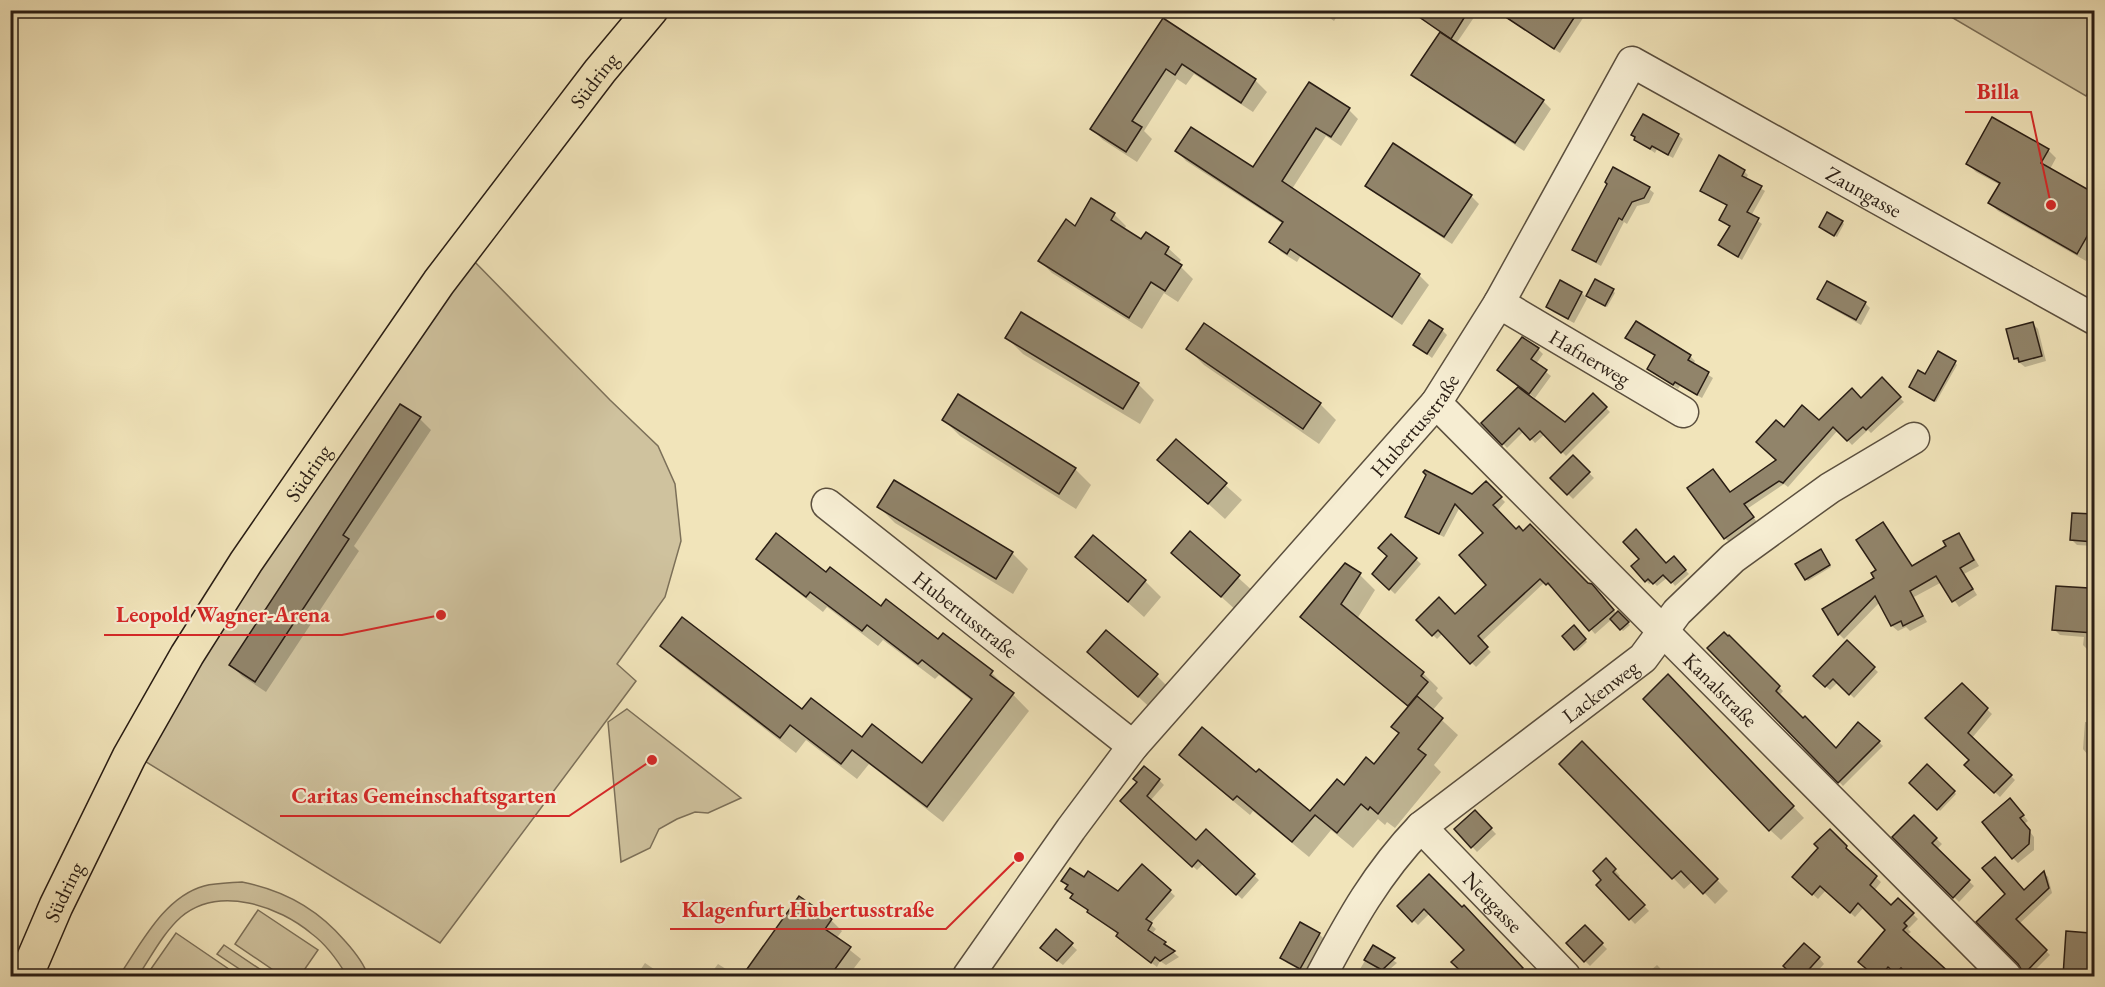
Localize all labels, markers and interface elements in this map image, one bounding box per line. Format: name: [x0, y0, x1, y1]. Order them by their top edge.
street label: Südring: [563, 46, 624, 113]
callout: Billa: [1965, 72, 2031, 112]
text: Billa: [1977, 77, 2020, 106]
street label: Zaungasse: [1822, 159, 1907, 223]
street label: Hafnerweg: [1545, 323, 1636, 392]
street label: Hubertusstraße: [1364, 368, 1465, 482]
street label: Südring: [278, 438, 337, 507]
street label: Hubertusstraße: [908, 564, 1024, 664]
callout: Leopold Wagner-Arena: [104, 595, 342, 635]
text: Leopold Wagner-Arena: [116, 600, 330, 629]
street label: Kanalstraße: [1678, 646, 1764, 733]
street label: Lackenweg: [1556, 653, 1644, 728]
callout: Caritas Gemeinschaftsgarten: [280, 776, 569, 816]
text: Caritas Gemeinschaftsgarten: [292, 781, 557, 810]
street label: Südring: [37, 856, 90, 926]
street label: Neugasse: [1457, 865, 1529, 938]
callout: Klagenfurt Hubertusstraße: [670, 889, 946, 929]
text: Klagenfurt Hubertusstraße: [682, 895, 934, 924]

